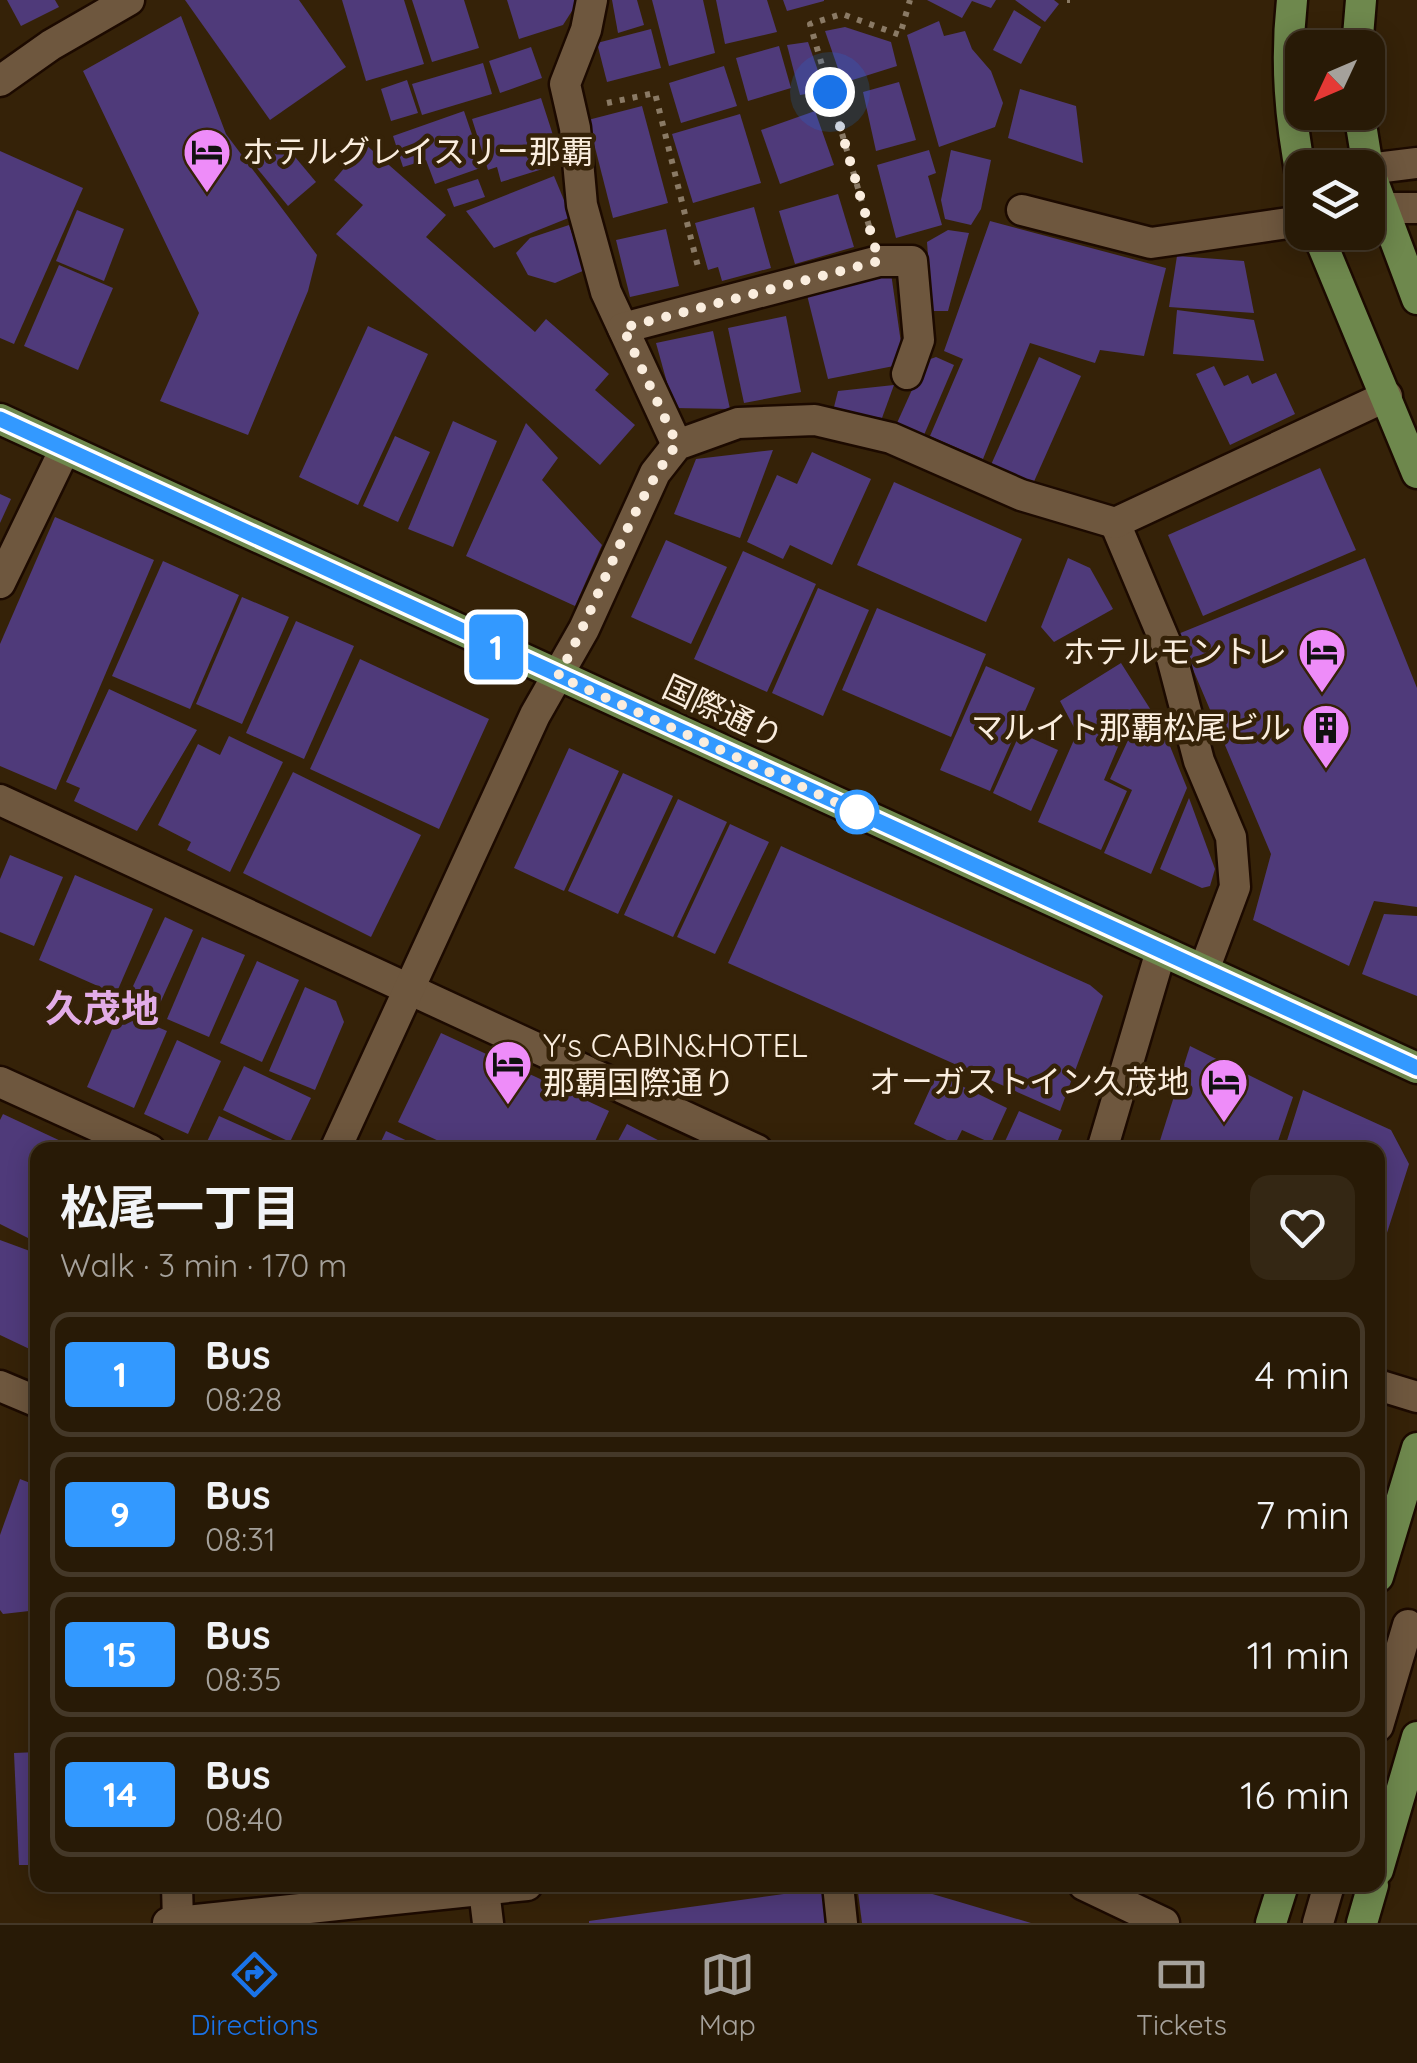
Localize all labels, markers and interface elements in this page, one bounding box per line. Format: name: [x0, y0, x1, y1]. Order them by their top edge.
north arrow: [1285, 30, 1385, 130]
map controls: [1285, 30, 1385, 250]
your location: [805, 67, 855, 117]
hotel icon: ホテルグレイスリー那覇: [181, 126, 233, 194]
place label: ホテルグレイスリー那覇: [242, 131, 593, 171]
button: layers: [1285, 150, 1385, 250]
line badge: 1: [464, 614, 528, 680]
text: 1: [489, 625, 503, 669]
hotel icon: ホテルモントレ: [1296, 626, 1348, 694]
place label: ホテルモントレ: [1063, 631, 1287, 671]
street label: 国際通り: [657, 666, 790, 756]
building icon: マルイト那覇松尾ビル: [1300, 702, 1352, 770]
place label: マルイト那覇松尾ビル: [971, 707, 1291, 747]
unlabelled marker: [836, 791, 878, 833]
district label: 久茂地: [45, 984, 159, 1032]
place label: Y's CABIN&HOTEL 那覇国際通り: [543, 1025, 808, 1102]
hotel icon: Y's CABIN&HOTEL 那覇国際通り: [482, 1038, 534, 1106]
hotel icon: オーガストイン久茂地: [1198, 1056, 1250, 1124]
place label: オーガストイン久茂地: [869, 1061, 1189, 1101]
button: heart: [1250, 1175, 1355, 1280]
text: 松尾一丁目: [60, 1177, 300, 1237]
text: Walk · 3 min · 170 m: [60, 1245, 347, 1285]
text: Bus: [205, 1331, 271, 1379]
text: 4 min: [1255, 1351, 1350, 1399]
text: 1: [113, 1352, 127, 1396]
text: 08:28: [205, 1379, 282, 1419]
text: Bus: [205, 1471, 271, 1519]
text: 7 min: [1255, 1491, 1350, 1539]
text: 9: [110, 1492, 130, 1536]
text: 08:31: [205, 1519, 276, 1559]
text: Bus: [205, 1611, 271, 1659]
text: 11 min: [1247, 1631, 1350, 1679]
text: 15: [103, 1632, 137, 1676]
text: 08:35: [205, 1659, 282, 1699]
text: Bus: [205, 1751, 271, 1799]
text: 16 min: [1240, 1771, 1350, 1819]
text: 14: [103, 1772, 137, 1816]
text: 08:40: [205, 1799, 283, 1839]
tab: Directions: [190, 1947, 318, 2042]
tab: Map: [699, 1947, 756, 2042]
tab: Tickets: [1136, 1947, 1227, 2042]

